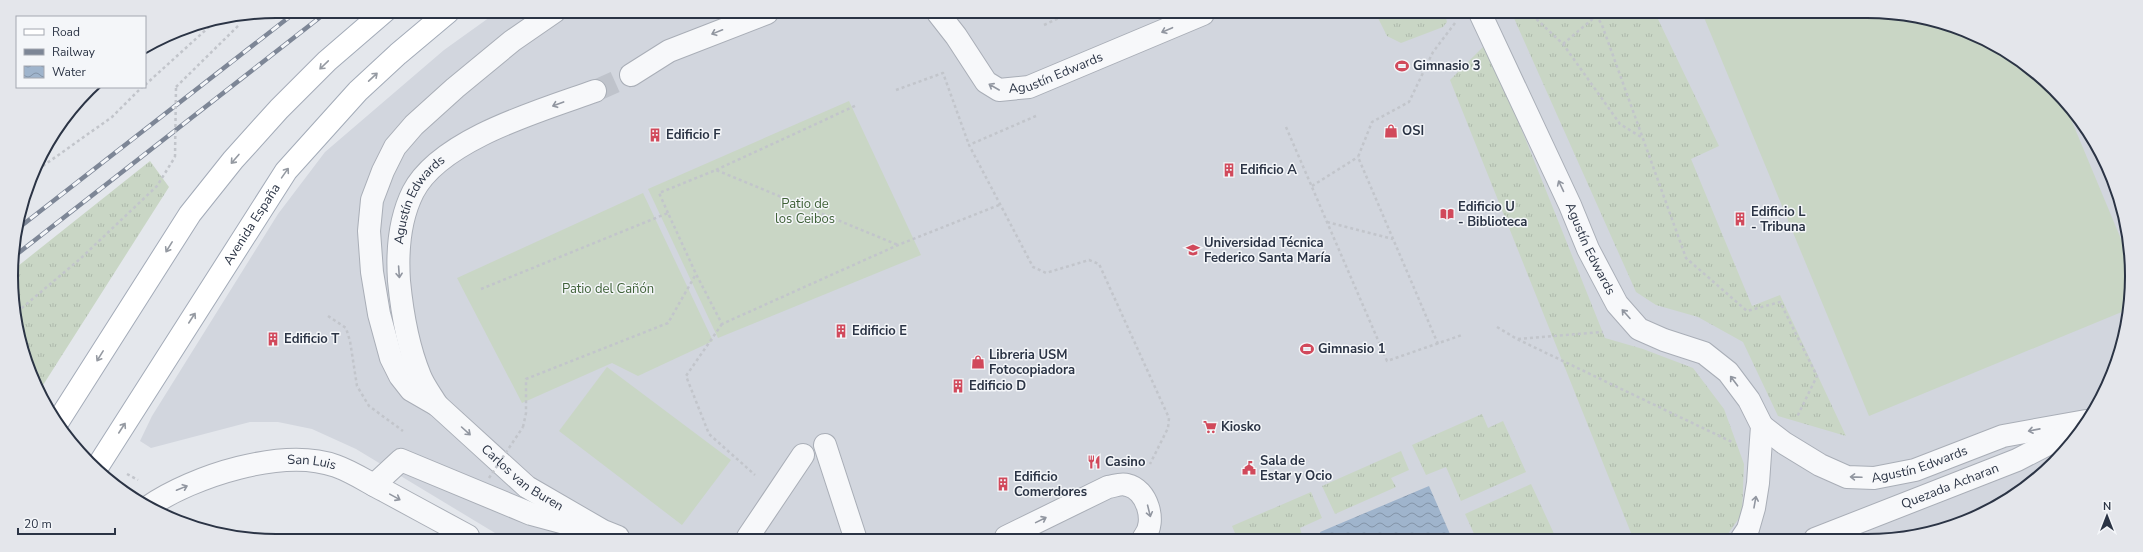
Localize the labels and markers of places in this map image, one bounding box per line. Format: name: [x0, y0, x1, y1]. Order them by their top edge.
place label: Gimnasio 3: [1413, 57, 1481, 75]
sports icon: Gimnasio 3: [1394, 58, 1410, 74]
place label: OSI: [1402, 122, 1424, 140]
shop icon: OSI: [1383, 123, 1399, 139]
place label: Edificio F: [666, 126, 721, 144]
building icon: Edificio F: [647, 127, 663, 143]
place label: Edificio A: [1240, 161, 1297, 179]
building icon: Edificio A: [1221, 162, 1237, 178]
place label: Edificio U - Biblioteca: [1458, 198, 1527, 231]
place label: Edificio L - Tribuna: [1751, 203, 1806, 236]
library icon: Edificio U - Biblioteca: [1439, 206, 1455, 222]
building icon: Edificio L - Tribuna: [1732, 211, 1748, 227]
place label: Universidad Técnica Federico Santa María: [1204, 234, 1331, 267]
school or university icon: Universidad Técnica Federico Santa María: [1185, 242, 1201, 258]
place label: Edificio E: [852, 322, 907, 340]
building icon: Edificio E: [833, 323, 849, 339]
place label: Edificio T: [284, 330, 340, 348]
building icon: Edificio T: [265, 331, 281, 347]
place label: Gimnasio 1: [1318, 340, 1386, 358]
sports icon: Gimnasio 1: [1299, 341, 1315, 357]
place label: Libreria USM Fotocopiadora: [989, 346, 1075, 379]
shop icon: Libreria USM Fotocopiadora: [970, 354, 986, 370]
place label: Edificio D: [969, 377, 1026, 395]
building icon: Edificio D: [950, 378, 966, 394]
place label: Kiosko: [1221, 418, 1261, 436]
supermarket icon: Kiosko: [1202, 419, 1218, 435]
place label: Sala de Estar y Ocio: [1260, 452, 1332, 485]
place label: Casino: [1105, 453, 1145, 471]
restaurant icon: Casino: [1086, 454, 1102, 470]
public building icon: Sala de Estar y Ocio: [1241, 460, 1257, 476]
place label: Edificio Comerdores: [1014, 468, 1087, 501]
building icon: Edificio Comerdores: [995, 476, 1011, 492]

